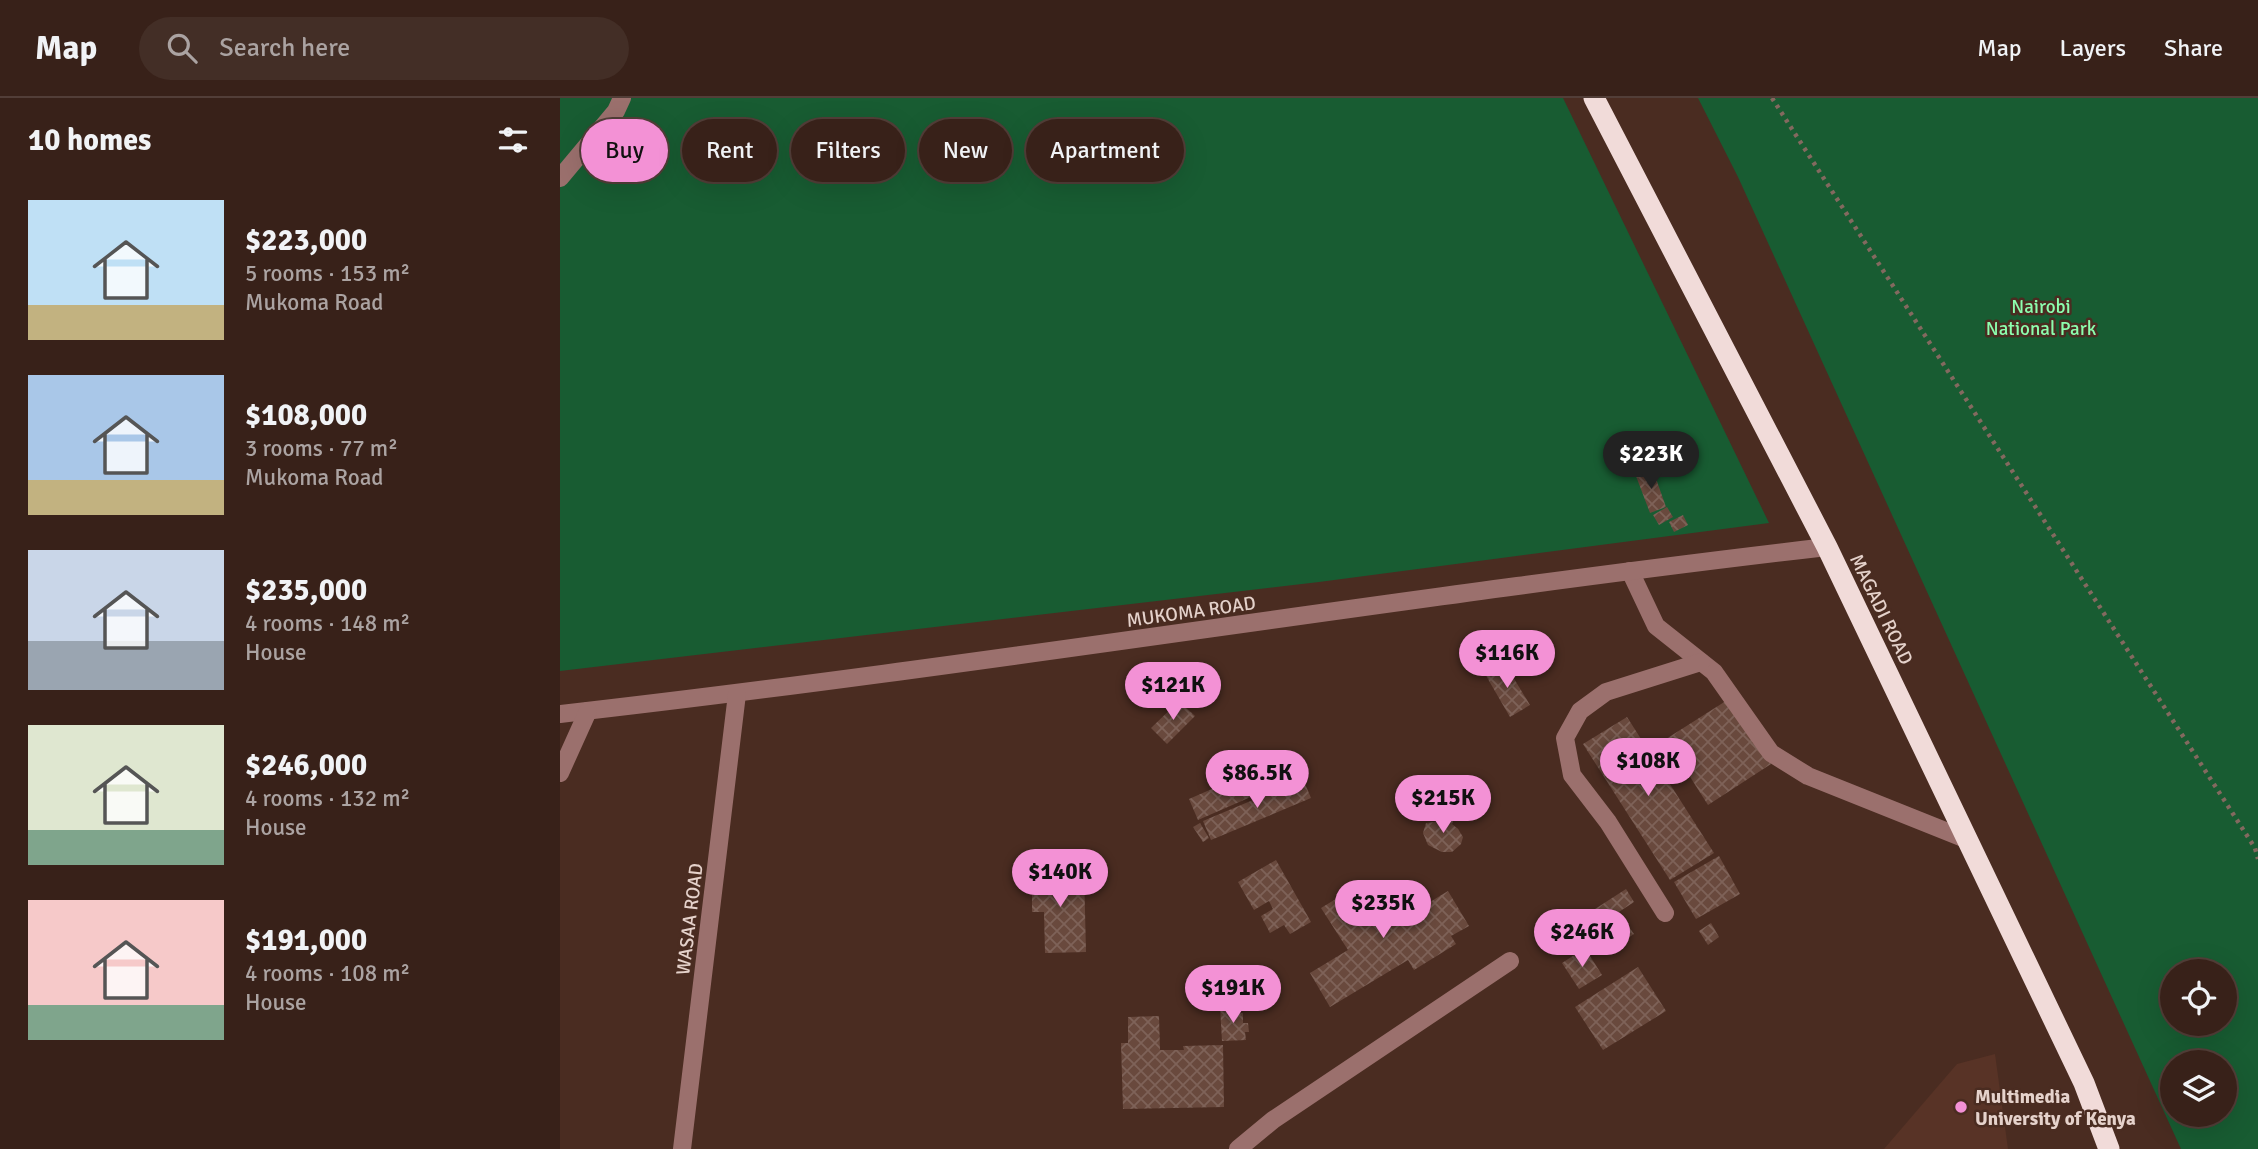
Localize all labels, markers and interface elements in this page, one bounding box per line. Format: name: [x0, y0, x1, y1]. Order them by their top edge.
search box: [139, 17, 629, 80]
text: Map: [35, 28, 97, 69]
icon: search: [163, 29, 201, 67]
text: Search here: [219, 32, 350, 64]
text: Map: [1977, 33, 2022, 63]
text: Layers: [2060, 33, 2126, 63]
text: Share: [2164, 33, 2223, 63]
chip: Buy: [581, 119, 668, 182]
chip: Rent: [682, 119, 777, 182]
chip: Filters: [791, 119, 905, 182]
chip: New: [919, 119, 1012, 182]
chip: Apartment: [1026, 119, 1184, 182]
icon: filters: [494, 121, 532, 159]
text: 10 homes: [28, 122, 151, 159]
text: $223,000: [245, 222, 367, 259]
icon: home: [84, 228, 168, 312]
text: 5 rooms · 153 m²: [245, 259, 410, 288]
text: Mukoma Road: [245, 288, 383, 317]
park label: Nairobi National Park: [1986, 295, 2097, 341]
text: $108,000: [245, 397, 367, 434]
icon: home: [84, 403, 168, 487]
pin: $223K: [1602, 432, 1700, 491]
text: 3 rooms · 77 m²: [245, 434, 398, 463]
text: $223K: [1619, 439, 1683, 468]
text: Mukoma Road: [245, 463, 383, 492]
street label: MAGADI ROAD: [1844, 550, 1918, 669]
text: $235,000: [245, 572, 367, 609]
icon: home: [84, 578, 168, 662]
street label: MUKOMA ROAD: [1125, 591, 1257, 633]
text: 4 rooms · 148 m²: [245, 609, 410, 638]
pin: $116K: [1458, 630, 1556, 690]
text: House: [245, 638, 307, 667]
text: $116K: [1475, 638, 1539, 667]
pin: $121K: [1124, 662, 1222, 722]
text: $121K: [1141, 670, 1205, 699]
pin: $108K: [1599, 738, 1697, 798]
text: $108K: [1616, 746, 1680, 775]
text: $246,000: [245, 747, 367, 784]
pin: $86.5K: [1200, 750, 1314, 810]
icon: home: [84, 753, 168, 837]
text: $86.5K: [1222, 758, 1292, 787]
pin: $215K: [1394, 776, 1492, 835]
text: $215K: [1411, 783, 1475, 812]
text: 4 rooms · 132 m²: [245, 784, 410, 813]
text: House: [245, 813, 307, 842]
pin: $140K: [1011, 850, 1109, 909]
text: $140K: [1028, 857, 1092, 886]
street label: WASAA ROAD: [671, 862, 709, 976]
pin: $235K: [1334, 880, 1432, 940]
text: $235K: [1351, 888, 1415, 917]
pin: $246K: [1533, 910, 1631, 969]
text: $246K: [1550, 917, 1614, 946]
text: $191,000: [245, 922, 367, 959]
icon: home: [84, 928, 168, 1012]
text: 4 rooms · 108 m²: [245, 959, 410, 988]
map controls: [2160, 959, 2237, 1127]
button: locate: [2160, 959, 2237, 1036]
pin: $191K: [1184, 965, 1282, 1025]
text: $191K: [1201, 973, 1265, 1002]
text: House: [245, 988, 307, 1017]
button: layers: [2160, 1050, 2237, 1127]
place label: Multimedia University of Kenya: [1975, 1085, 2136, 1131]
marker: Multimedia University of Kenya: [1953, 1099, 1969, 1115]

